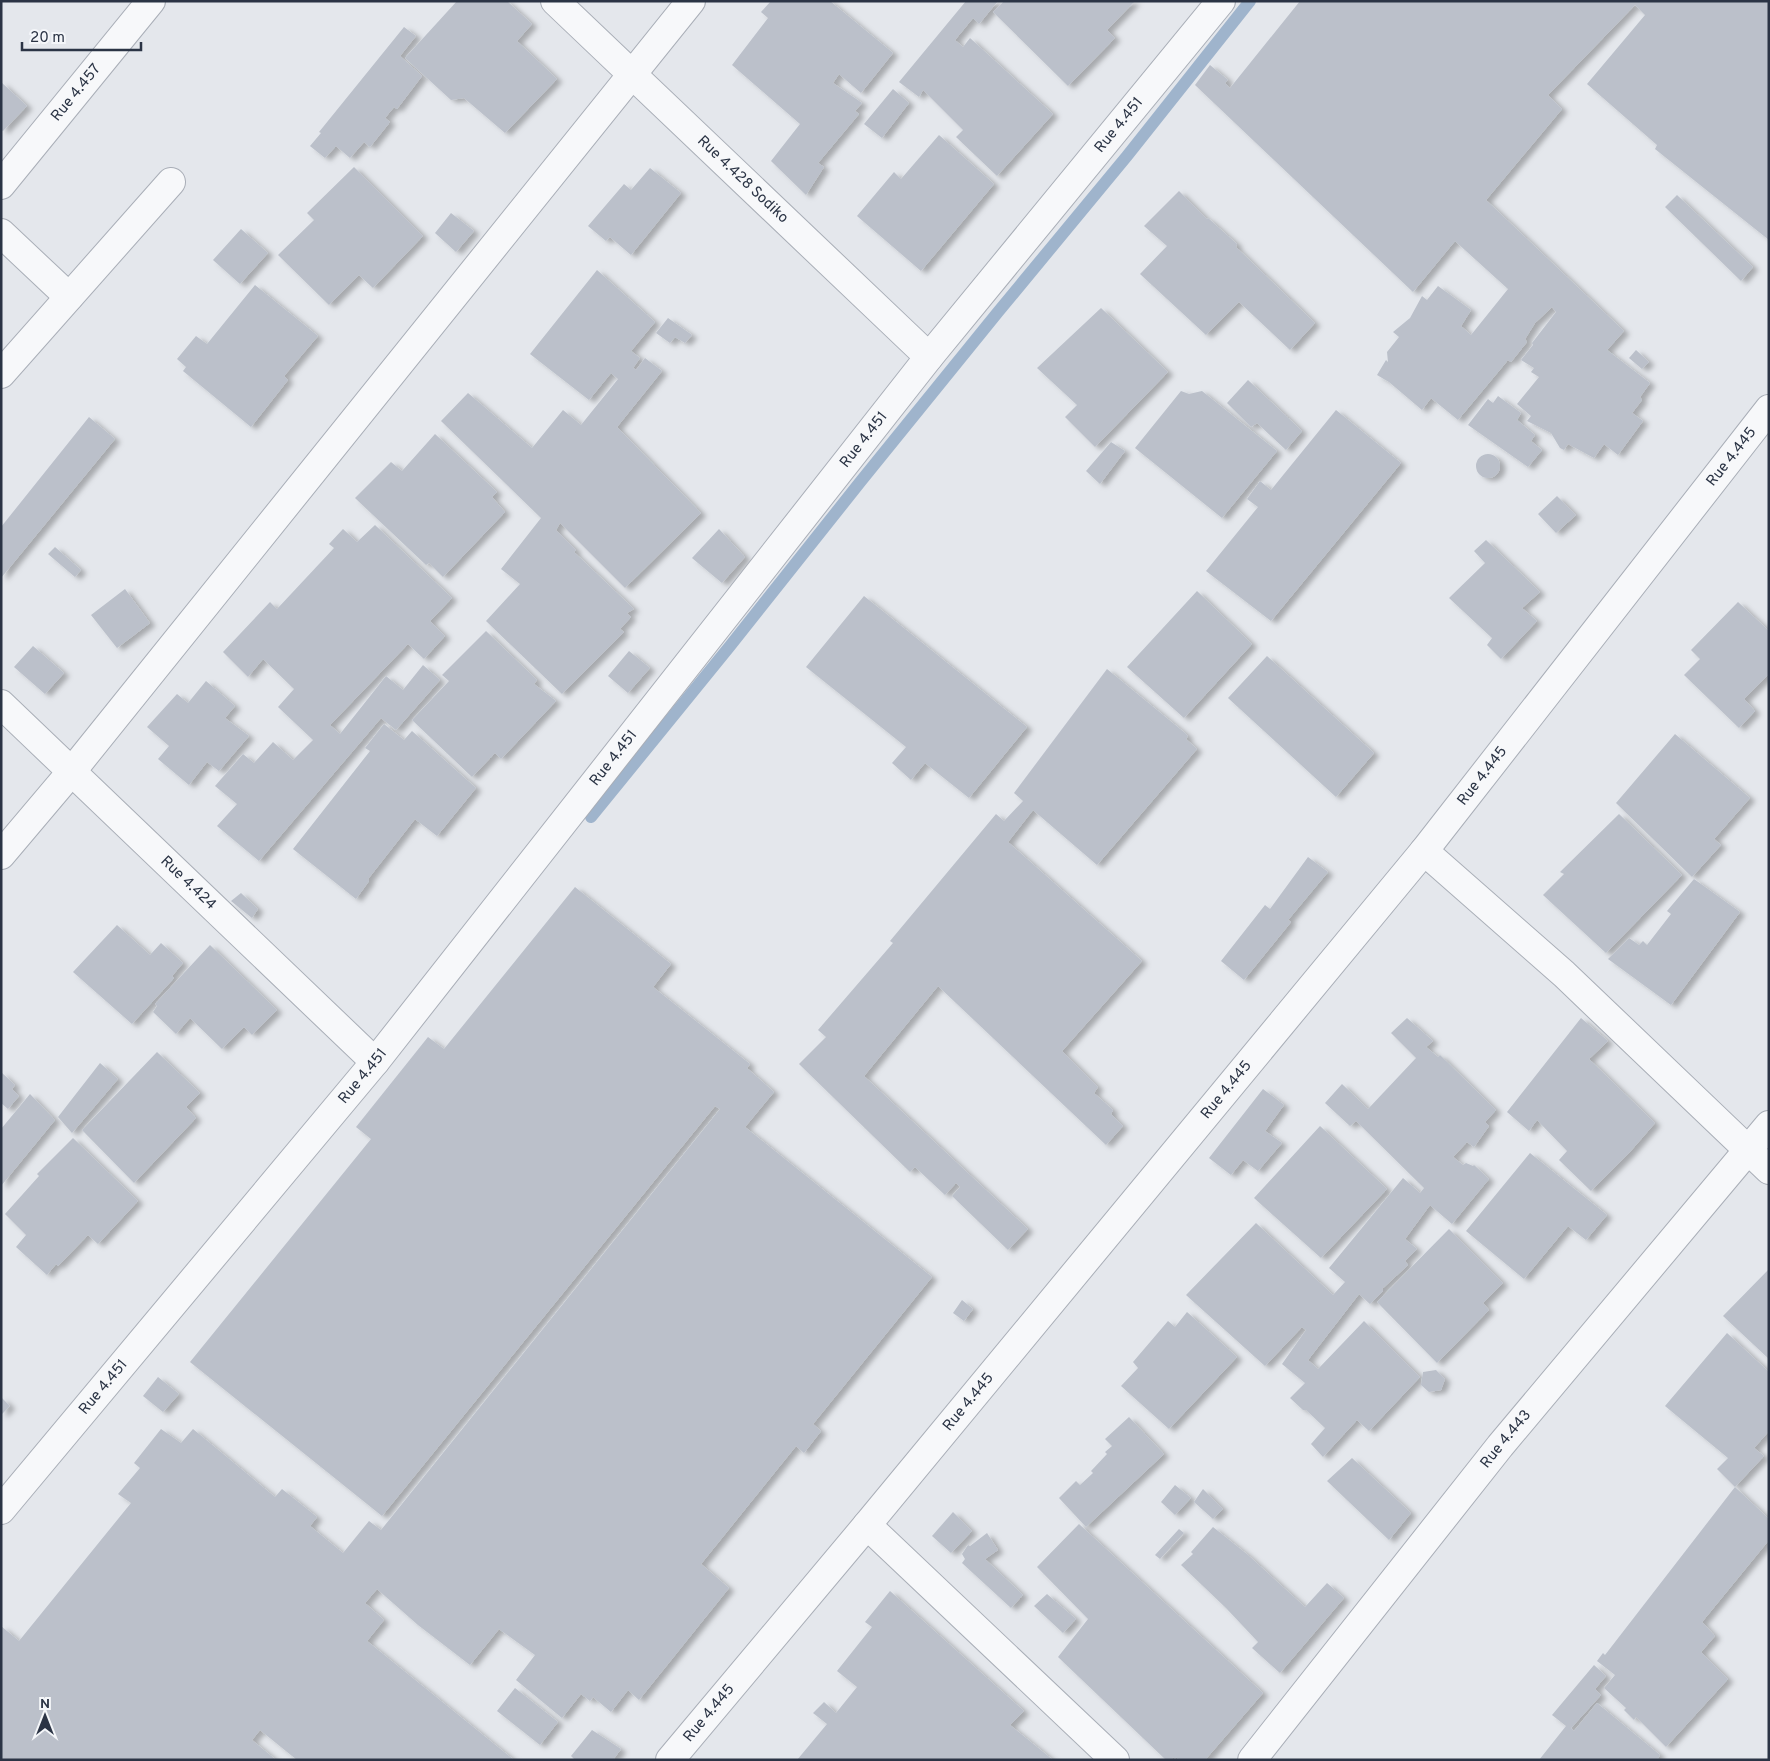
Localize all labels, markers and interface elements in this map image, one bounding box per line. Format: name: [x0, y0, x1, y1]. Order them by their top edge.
scale bar: [22, 20, 141, 52]
text: 20 m: [30, 29, 65, 48]
street label: Rue 4.457: [47, 60, 105, 125]
street label: Rue 4.451: [1091, 93, 1148, 157]
street label: Rue 4.428 Sodiko: [693, 132, 792, 228]
street label: Rue 4.451: [836, 408, 892, 472]
street label: Rue 4.445: [1702, 423, 1761, 490]
street label: Rue 4.451: [586, 726, 642, 790]
street label: Rue 4.445: [1453, 743, 1512, 810]
street label: Rue 4.424: [156, 852, 220, 914]
street label: Rue 4.451: [334, 1045, 392, 1108]
street label: Rue 4.445: [1197, 1057, 1256, 1123]
street label: Rue 4.451: [75, 1355, 132, 1419]
street label: Rue 4.445: [939, 1369, 998, 1435]
street label: Rue 4.443: [1476, 1406, 1535, 1472]
street label: Rue 4.445: [679, 1680, 739, 1746]
north arrow: [20, 1691, 70, 1741]
text: N: [40, 1696, 50, 1713]

